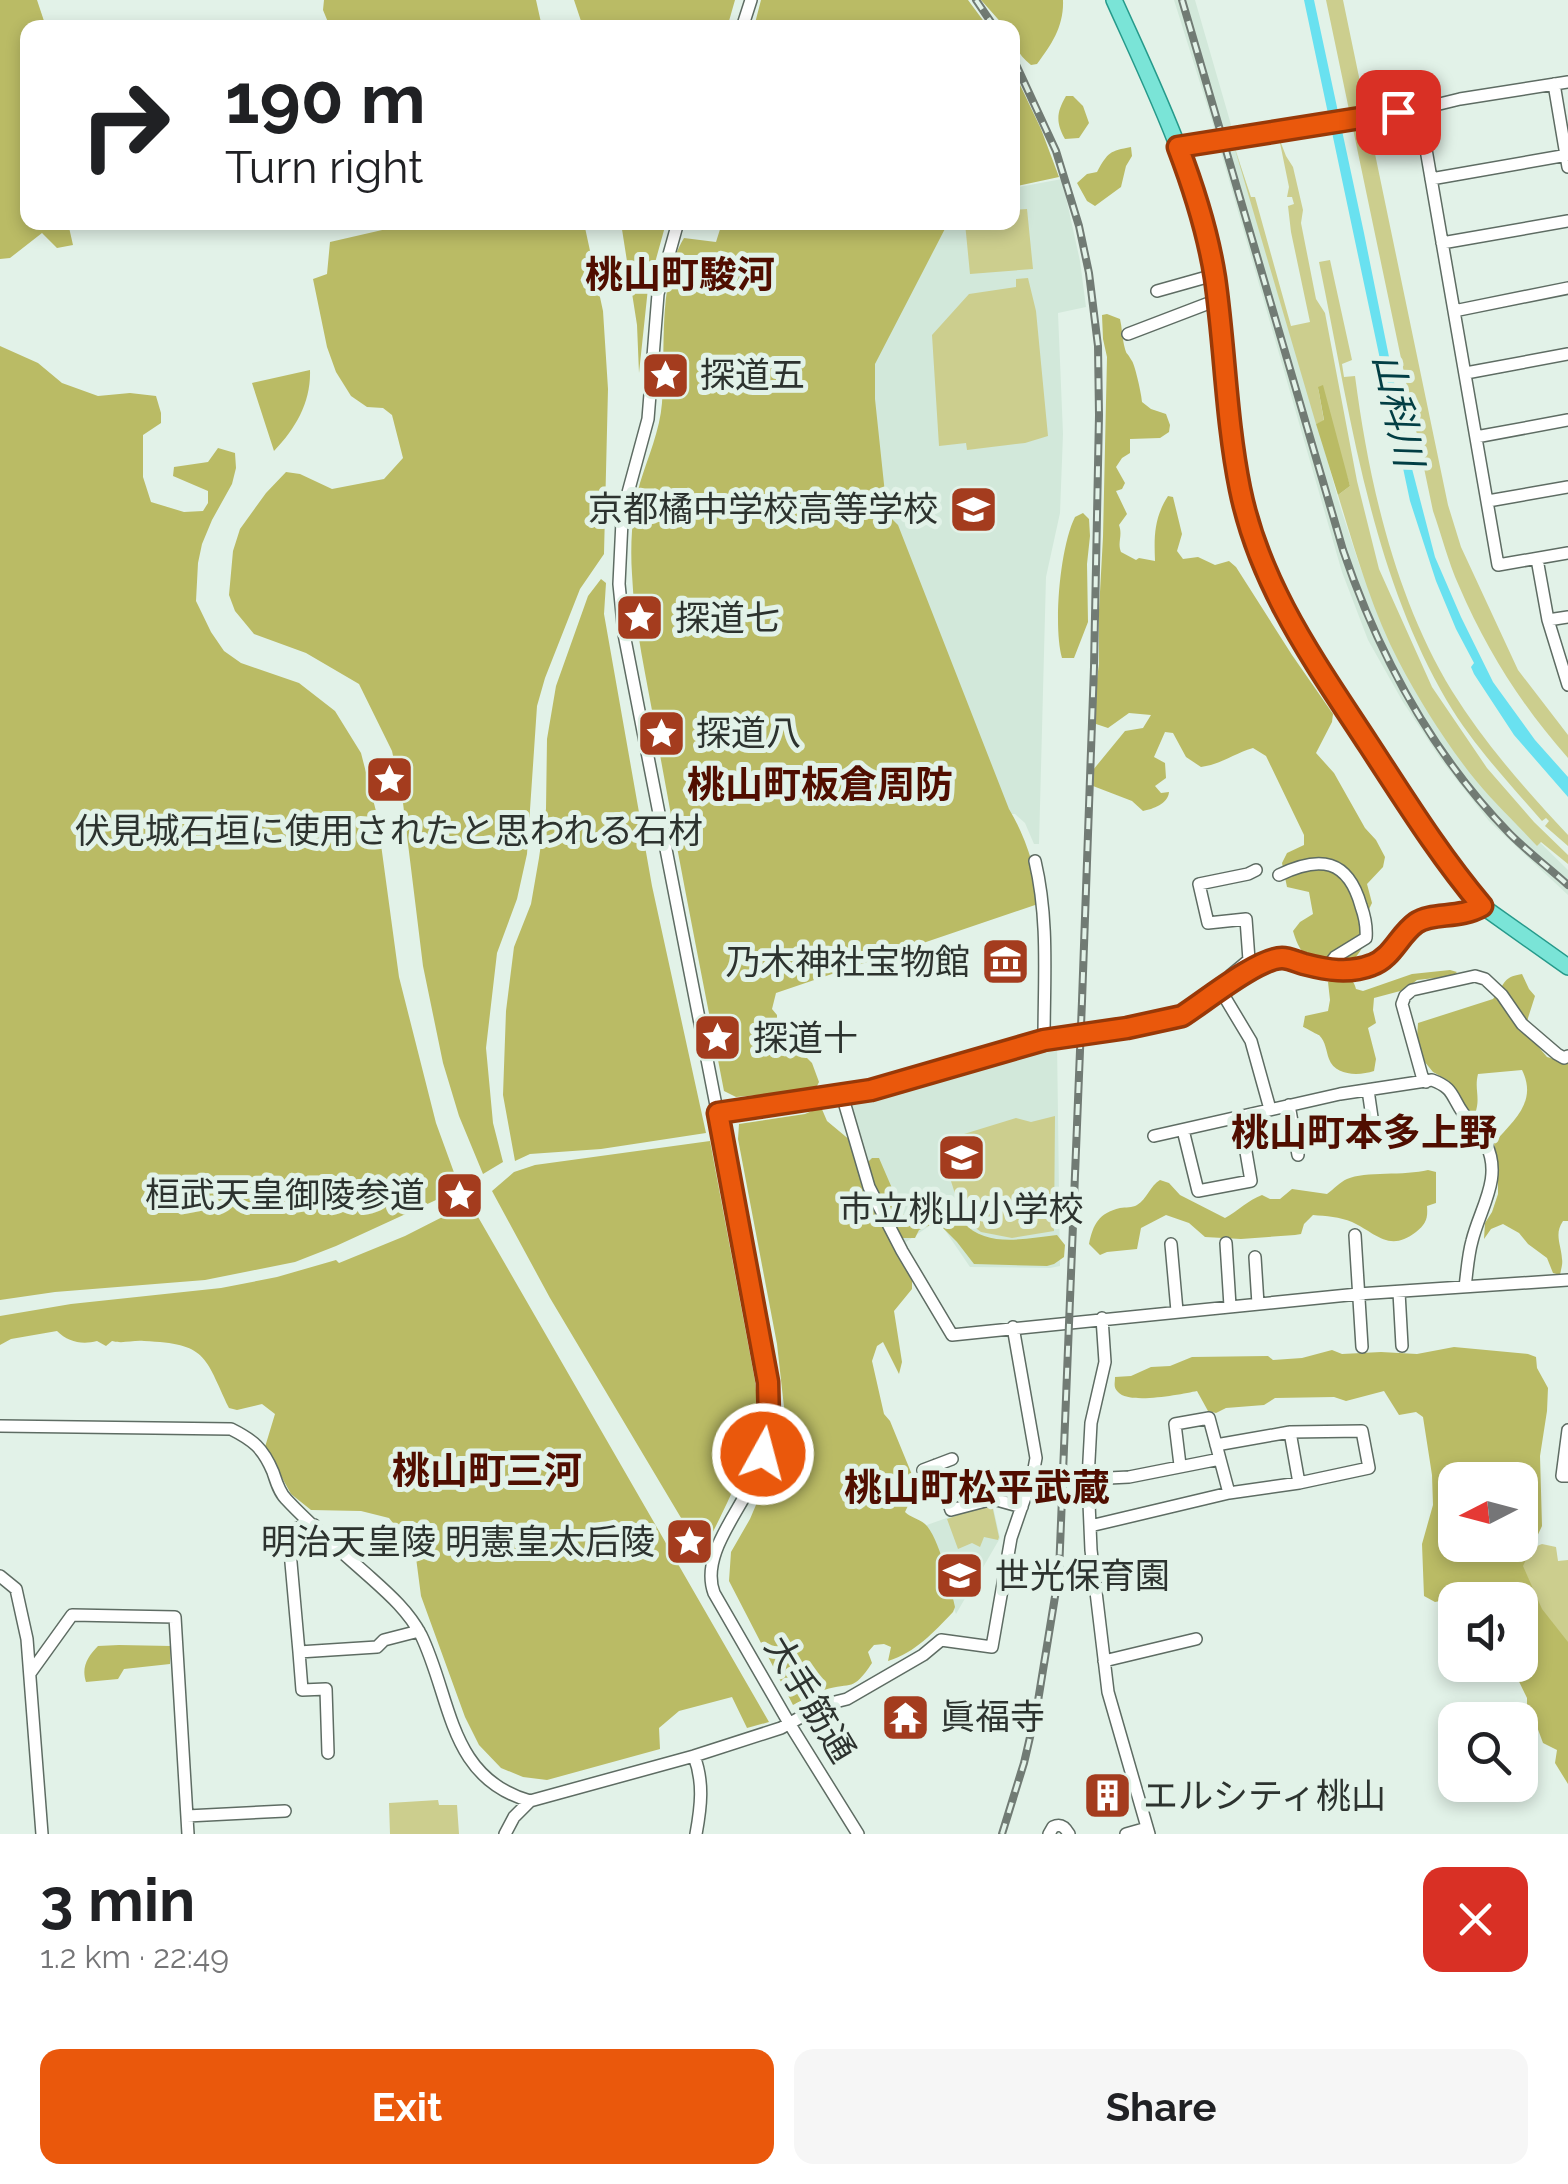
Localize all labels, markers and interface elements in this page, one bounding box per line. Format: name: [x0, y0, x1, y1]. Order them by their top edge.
text: 190 m: [225, 57, 426, 139]
icon: right: [60, 60, 190, 190]
pin: [1356, 70, 1441, 155]
icon: arrive: [1371, 85, 1426, 140]
text: Turn right: [225, 141, 423, 194]
district label: 桃山町駿河: [585, 252, 775, 297]
place icon: 探道五: [639, 349, 691, 401]
water label: 山科川: [1365, 349, 1433, 474]
place label: 探道五: [700, 354, 805, 395]
school or university icon: 京都橘中学校高等学校: [947, 483, 999, 535]
place label: 京都橘中学校高等学校: [588, 488, 938, 529]
place icon: 探道七: [614, 592, 666, 644]
place label: 探道七: [675, 597, 780, 638]
place icon: 探道八: [635, 707, 687, 759]
place label: 探道八: [696, 712, 801, 753]
place icon: 伏見城石垣に使用されたと思われる石材: [363, 753, 415, 805]
district label: 桃山町板倉周防: [687, 762, 953, 807]
place label: 伏見城石垣に使用されたと思われる石材: [75, 810, 703, 851]
museum icon: 乃木神社宝物館: [979, 936, 1031, 988]
place label: 乃木神社宝物館: [725, 941, 970, 982]
place icon: 探道十: [692, 1012, 744, 1064]
place label: 探道十: [753, 1017, 858, 1058]
district label: 桃山町本多上野: [1231, 1110, 1497, 1155]
school or university icon: 市立桃山小学校: [935, 1131, 987, 1183]
place icon: 桓武天皇御陵参道: [434, 1169, 486, 1221]
place label: 桓武天皇御陵参道: [145, 1174, 425, 1215]
place label: 市立桃山小学校: [838, 1188, 1084, 1229]
position arrow: [711, 1402, 815, 1506]
district label: 桃山町三河: [392, 1448, 582, 1493]
north arrow: [1438, 1462, 1538, 1562]
map controls: [1438, 1462, 1538, 1802]
district label: 桃山町松平武蔵: [844, 1465, 1110, 1510]
place icon: 明治天皇陵 明憲皇太后陵: [664, 1516, 716, 1568]
place label: 明治天皇陵 明憲皇太后陵: [261, 1521, 655, 1562]
school or university icon: 世光保育園: [934, 1550, 986, 1602]
place label: 世光保育園: [995, 1555, 1170, 1596]
button: sound: [1438, 1582, 1538, 1682]
street label: 大手筋通: [757, 1628, 864, 1769]
temple icon: 眞福寺: [879, 1691, 931, 1743]
place label: 眞福寺: [940, 1696, 1045, 1737]
button: search: [1438, 1702, 1538, 1802]
building icon: エルシティ桃山: [1082, 1770, 1134, 1822]
place label: エルシティ桃山: [1143, 1775, 1386, 1816]
text: 3 min: [40, 1865, 195, 1935]
button: close: [1423, 1867, 1528, 1972]
text: 1.2 km · 22:49: [40, 1938, 229, 1975]
button: Exit: [40, 2049, 774, 2164]
button: Share: [794, 2049, 1528, 2164]

